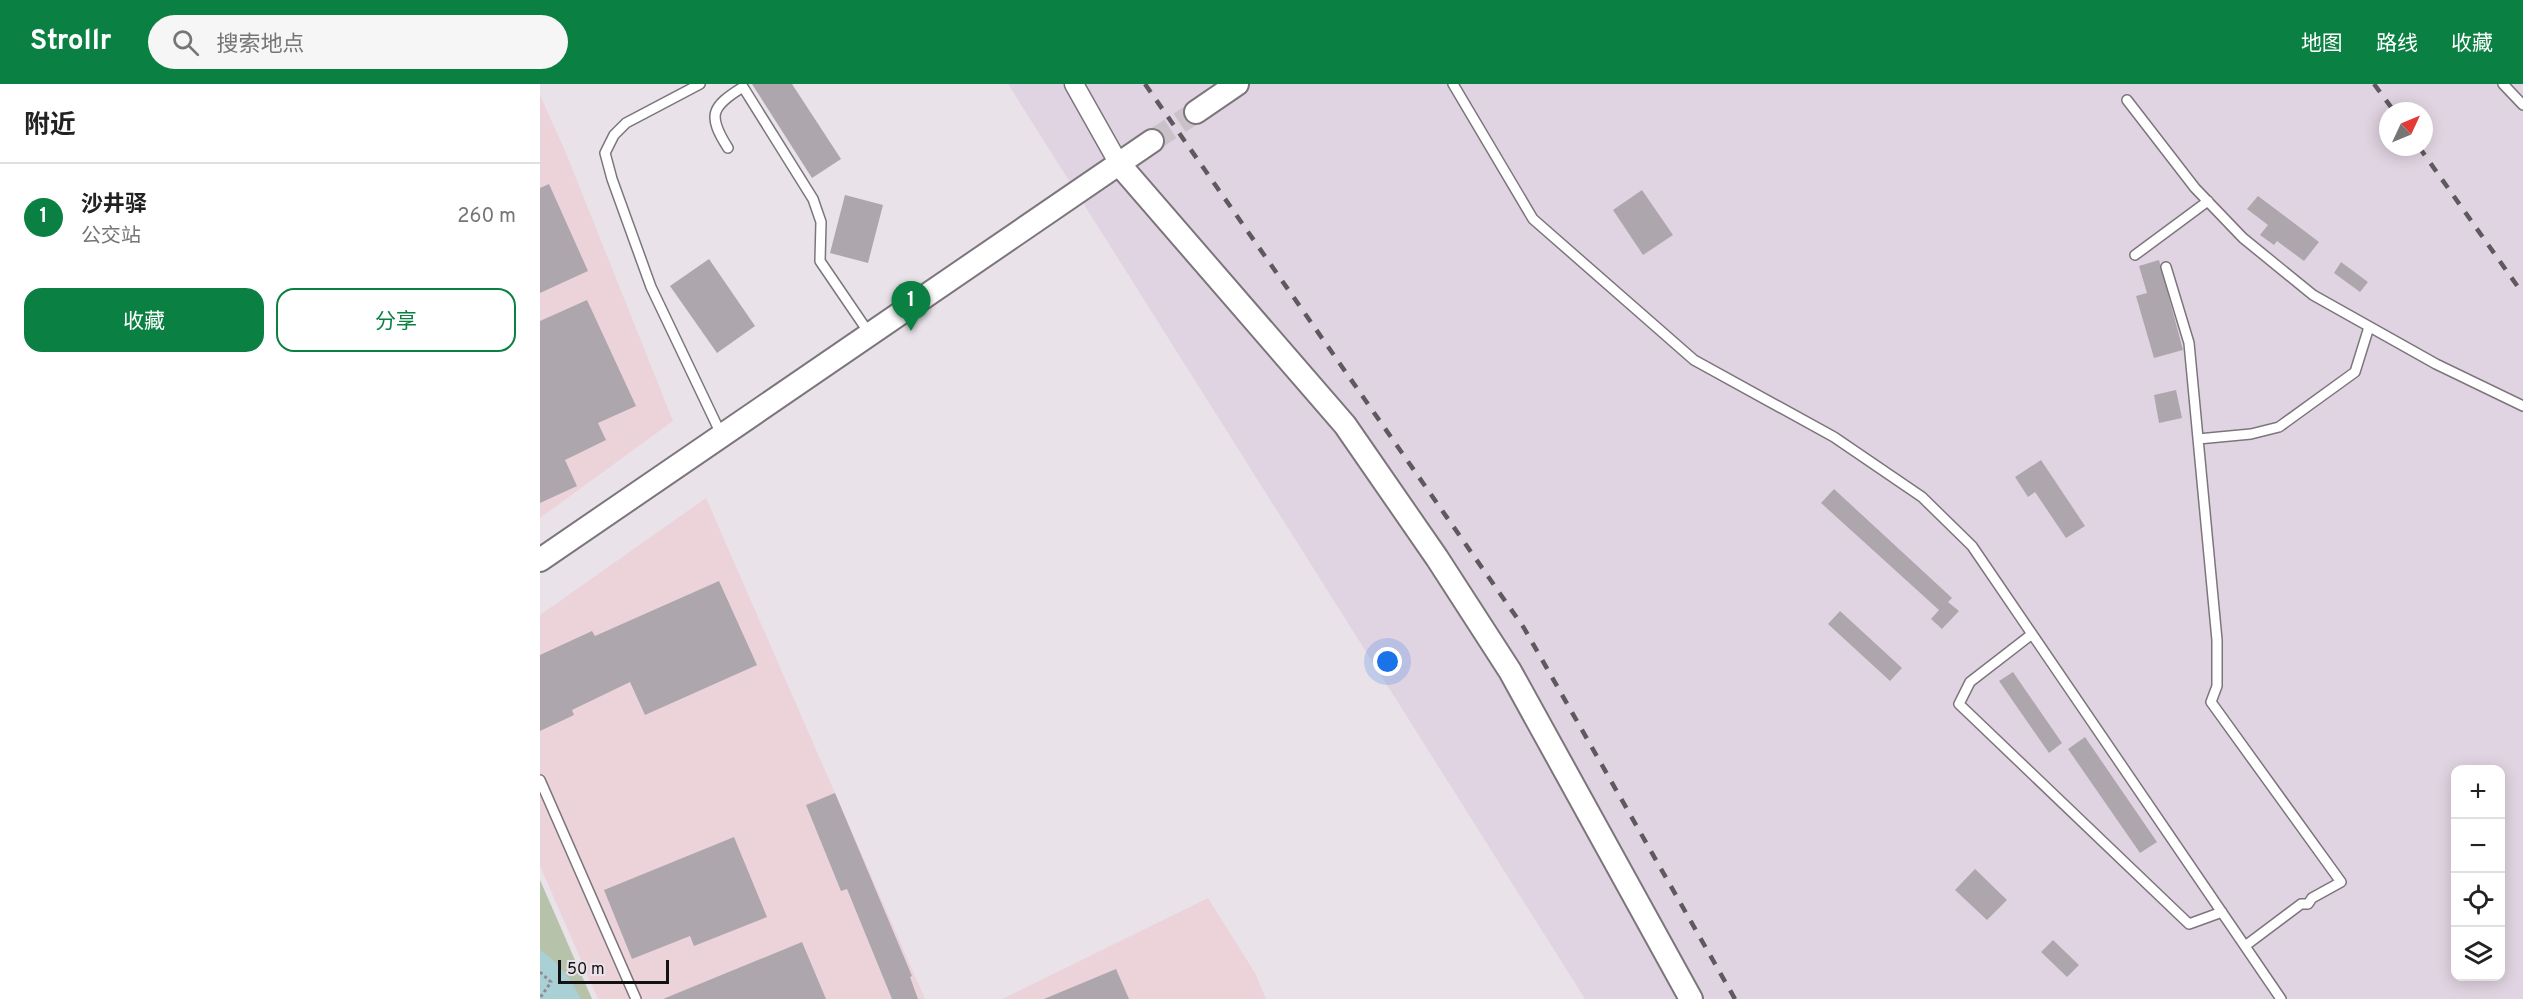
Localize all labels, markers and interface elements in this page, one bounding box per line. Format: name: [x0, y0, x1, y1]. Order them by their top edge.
search box: [148, 15, 568, 69]
text: Strollr: [30, 24, 112, 60]
icon: search: [169, 26, 202, 59]
text: 地图: [2301, 31, 2343, 58]
text: 路线: [2376, 31, 2418, 58]
text: 收藏: [2451, 31, 2493, 58]
text: 搜索地点: [217, 32, 305, 59]
north arrow: [2379, 102, 2433, 156]
text: 附近: [24, 110, 76, 143]
text: 沙井驿: [81, 192, 147, 219]
text: 1: [40, 204, 48, 230]
text: 260 m: [457, 204, 516, 230]
text: 公交站: [81, 224, 141, 250]
pin: 1: [892, 282, 931, 331]
button: 收藏: [24, 288, 264, 352]
button: 分享: [276, 288, 516, 352]
your location: [1373, 647, 1402, 676]
map controls: [2451, 765, 2505, 981]
button: +: [2451, 765, 2505, 819]
button: −: [2451, 819, 2505, 873]
button: locate: [2451, 873, 2505, 927]
button: layers: [2451, 927, 2505, 981]
scale bar: [558, 957, 669, 984]
text: 50 m: [567, 960, 605, 980]

